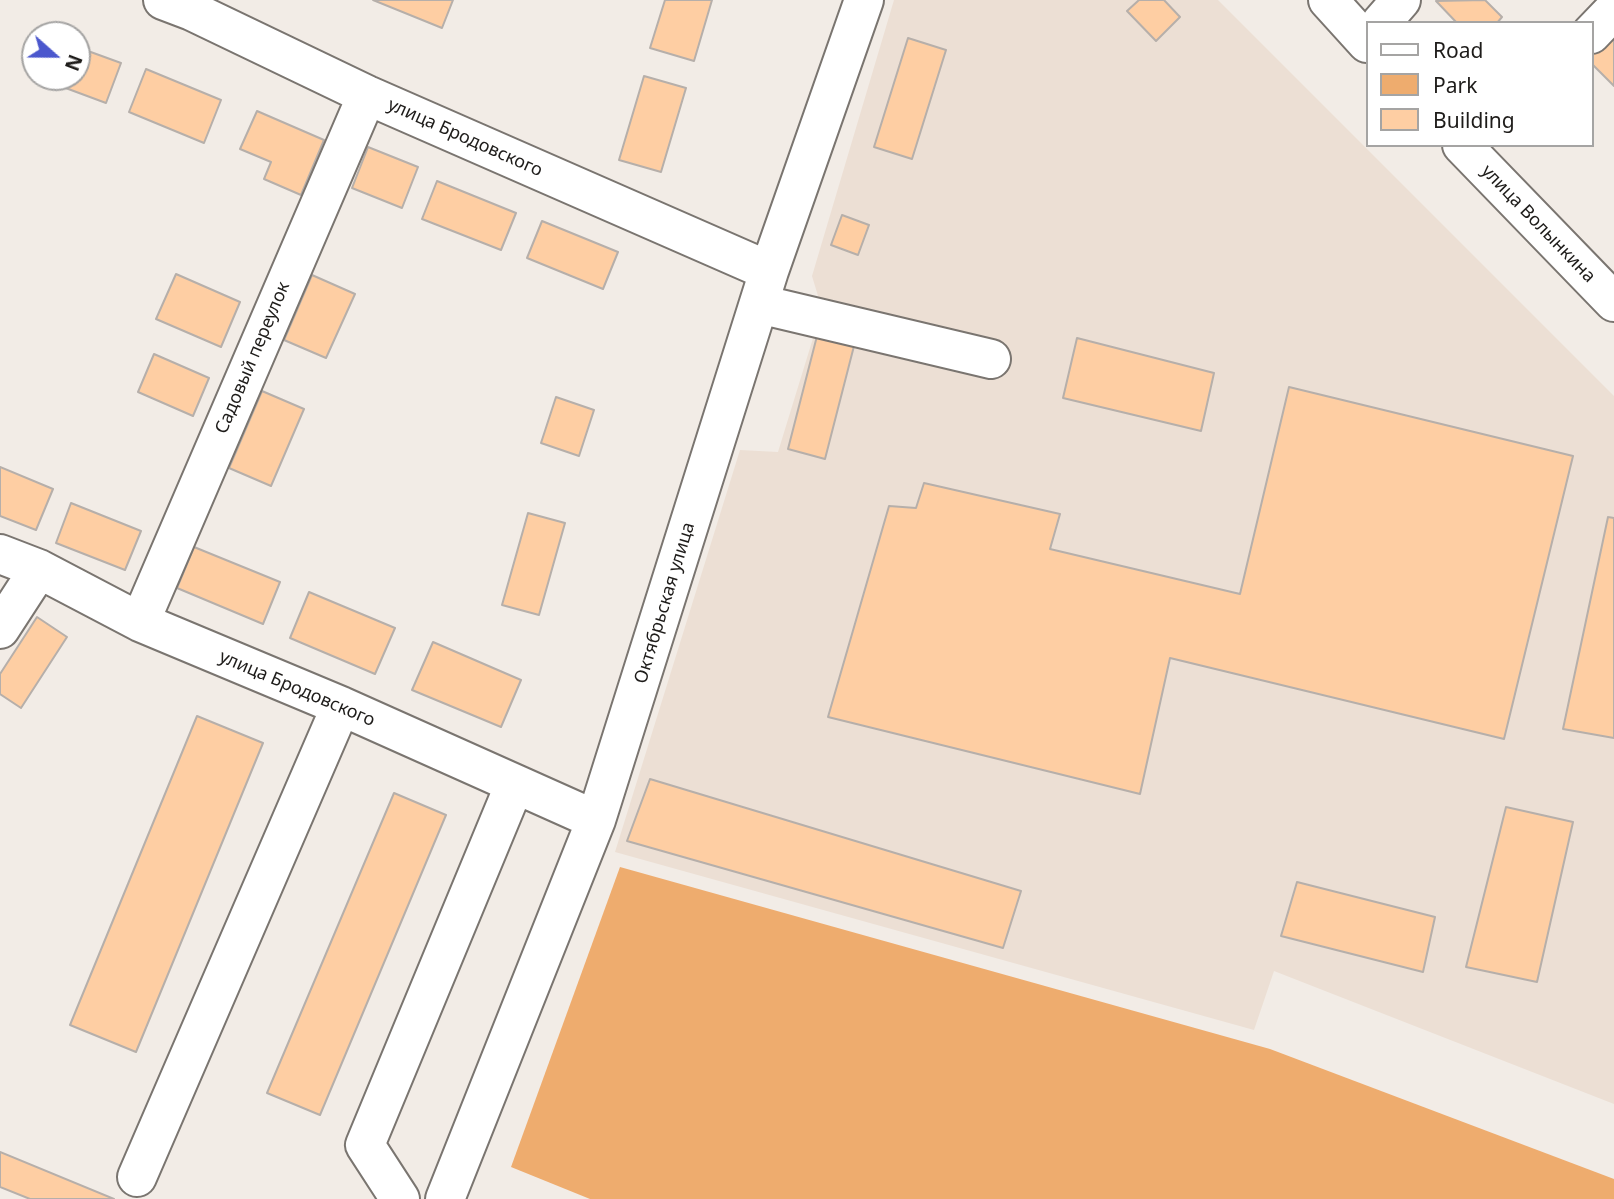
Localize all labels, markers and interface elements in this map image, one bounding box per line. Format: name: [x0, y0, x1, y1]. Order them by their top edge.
north arrow: [21, 21, 91, 91]
legend: [1366, 21, 1593, 147]
text: Road: [1433, 36, 1483, 64]
text: N: [59, 51, 89, 75]
text: Park: [1433, 71, 1477, 99]
street label: улица Бродовского: [384, 94, 546, 182]
text: Building: [1433, 106, 1515, 134]
street label: улица Волынкина: [1476, 161, 1600, 287]
street label: Садовый переулок: [211, 279, 295, 437]
street label: Октябрьская улица: [630, 520, 700, 686]
street label: улица Бродовского: [216, 646, 378, 732]

